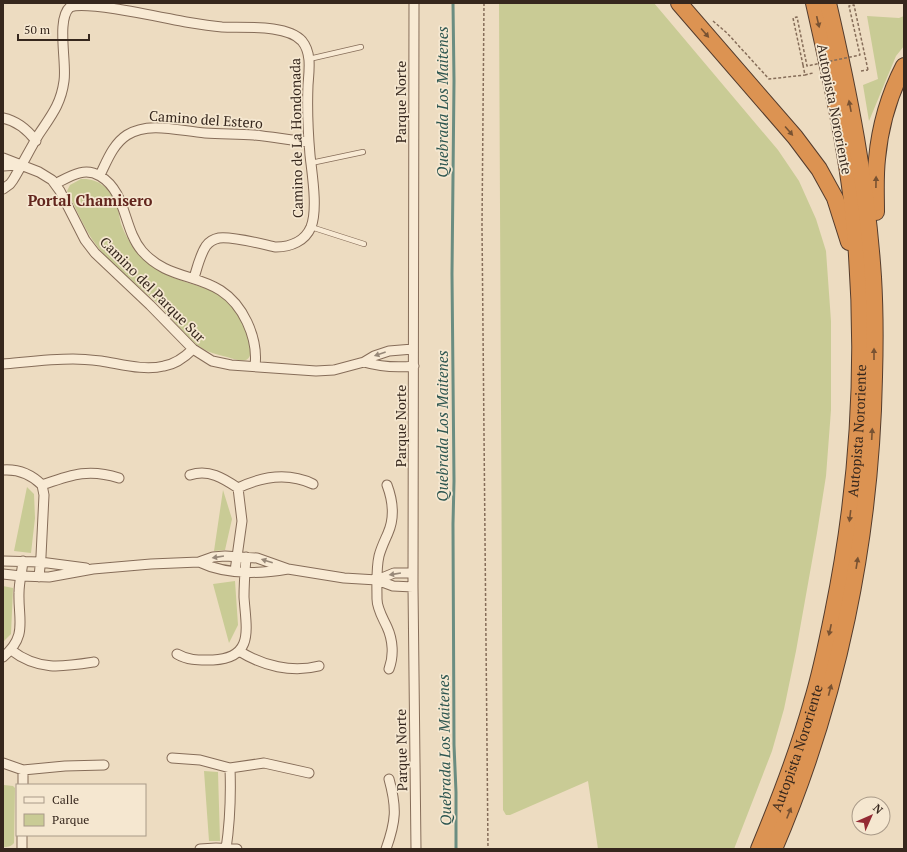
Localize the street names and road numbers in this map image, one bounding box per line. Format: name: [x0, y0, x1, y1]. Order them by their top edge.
street label: Autopista Nororiente: [813, 42, 857, 176]
street label: Camino de La Hondonada: [285, 58, 307, 218]
street label: Parque Norte: [391, 61, 410, 143]
street label: Camino del Estero: [149, 106, 264, 132]
street label: Camino del Parque Sur: [96, 232, 210, 346]
street label: Autopista Nororiente: [842, 364, 870, 498]
street label: Parque Norte: [391, 385, 410, 467]
street label: Autopista Nororiente: [766, 682, 826, 814]
street label: Parque Norte: [391, 709, 411, 791]

